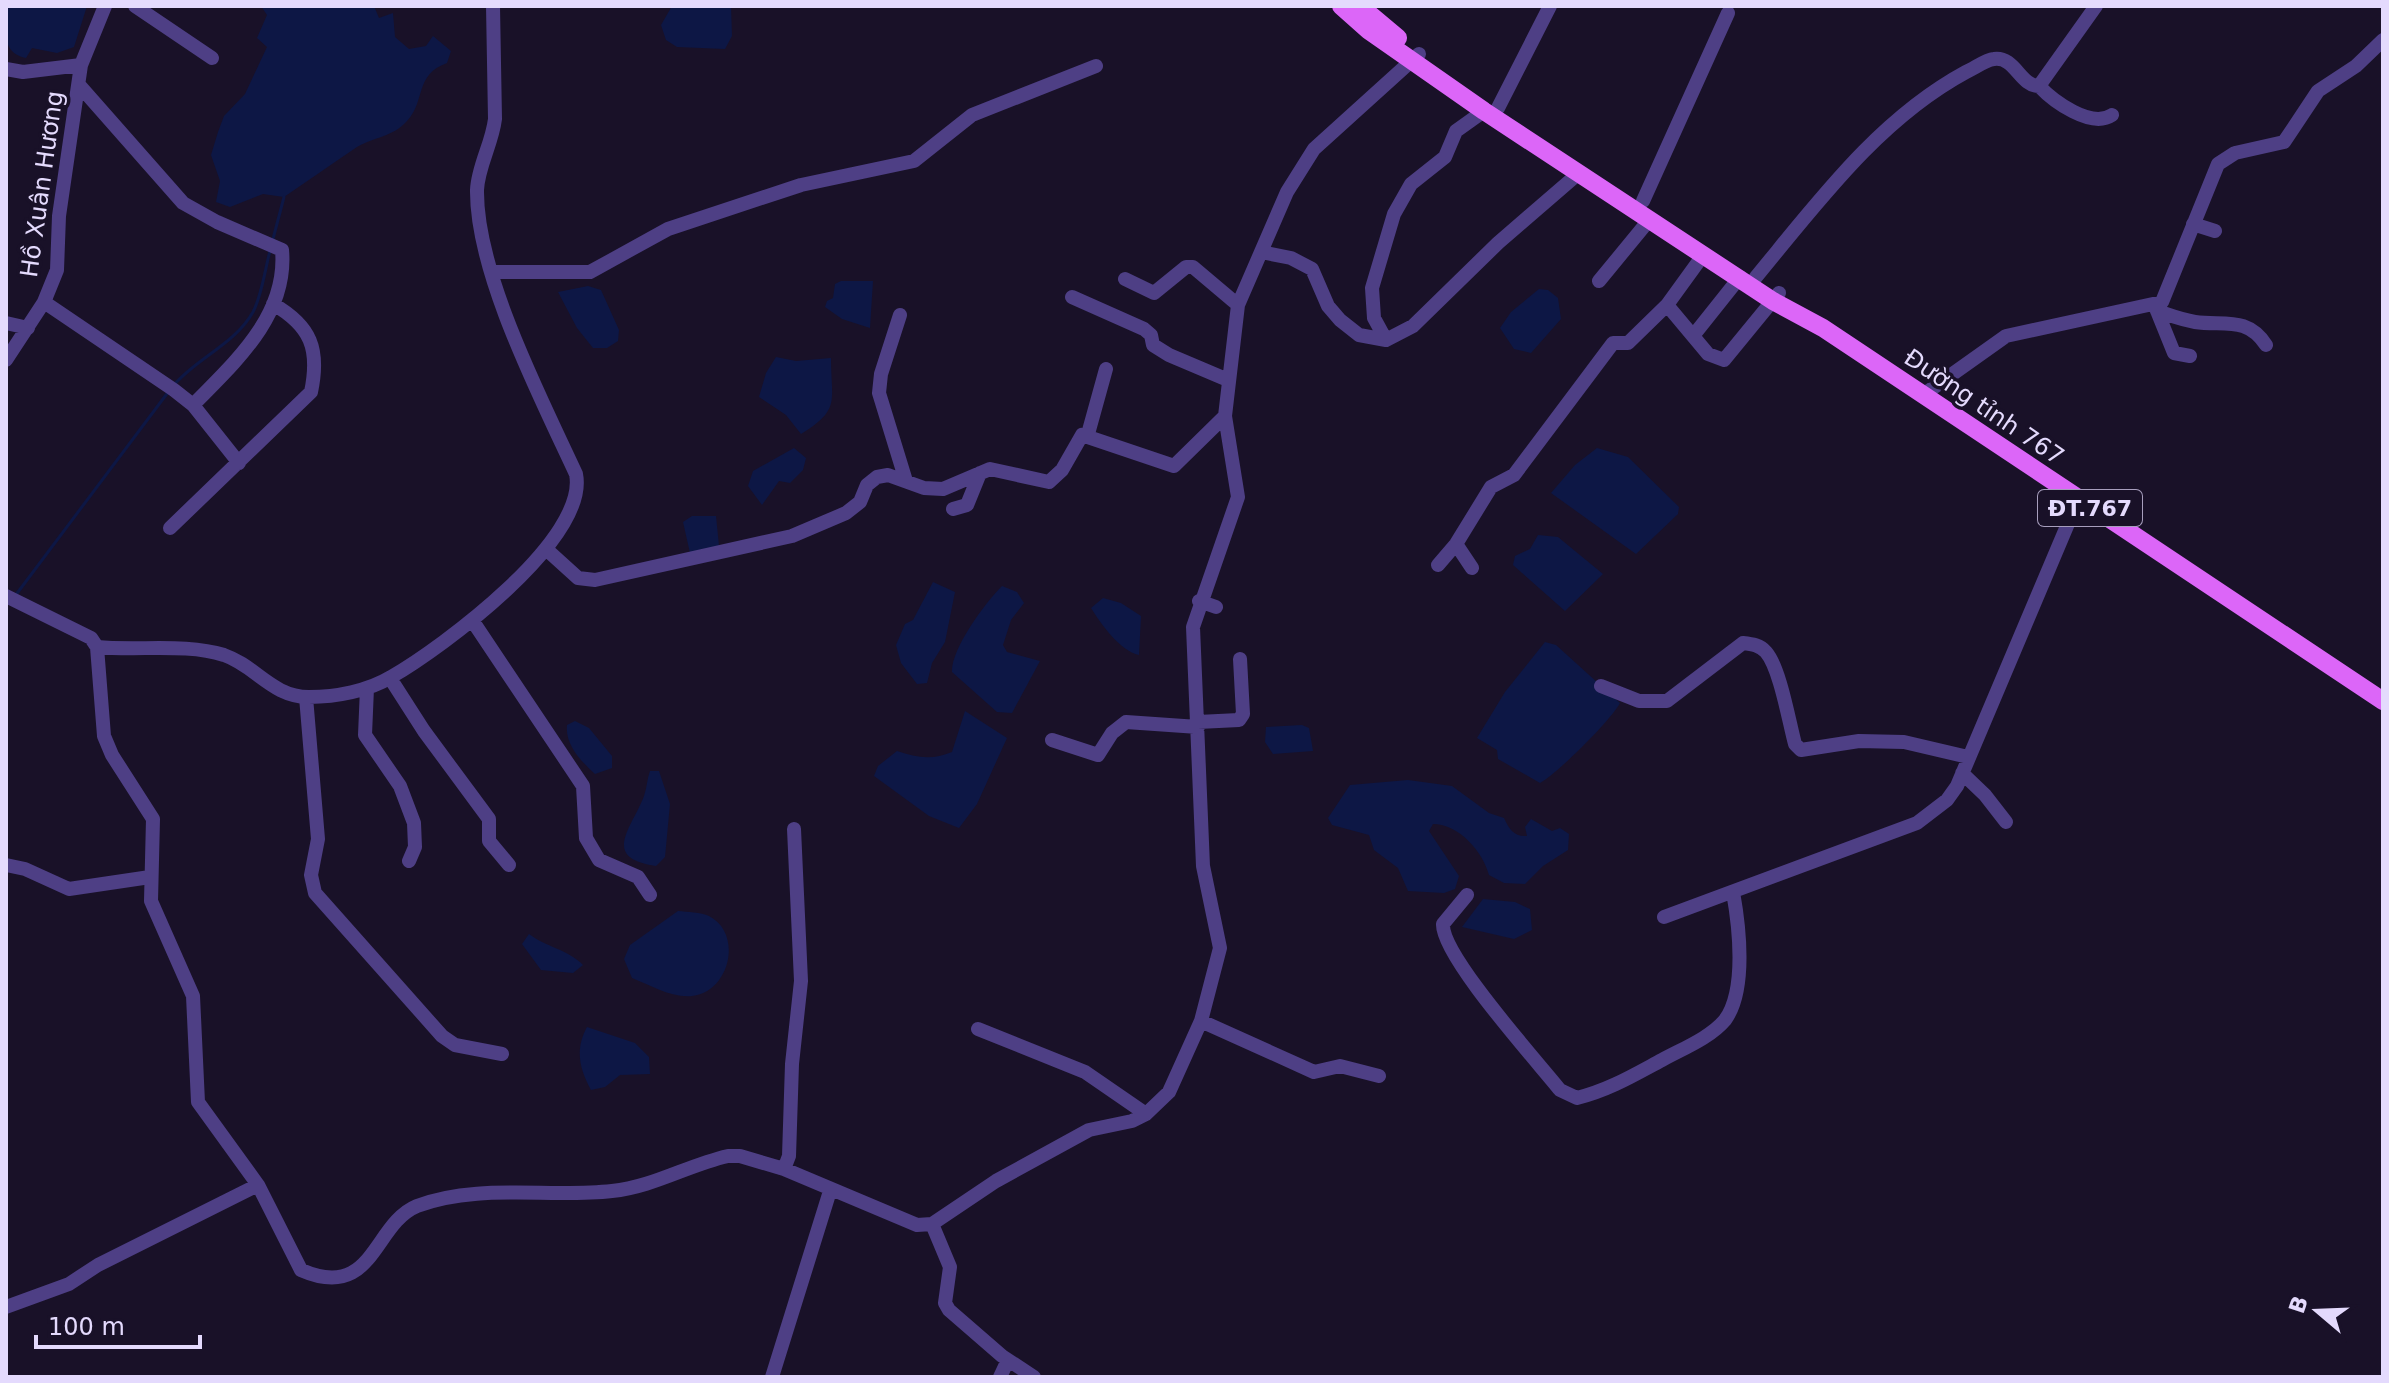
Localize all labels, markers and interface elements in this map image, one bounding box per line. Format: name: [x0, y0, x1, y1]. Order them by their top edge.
street label: Hồ Xuân Hương: [15, 89, 69, 279]
street label: Đường tỉnh 767: [1899, 343, 2069, 471]
road number: ĐT.767: [2038, 490, 2142, 526]
north arrow: [2277, 1271, 2357, 1351]
text: B: [2284, 1293, 2313, 1317]
scale bar: [36, 1299, 200, 1349]
text: 100 m: [48, 1313, 125, 1341]

